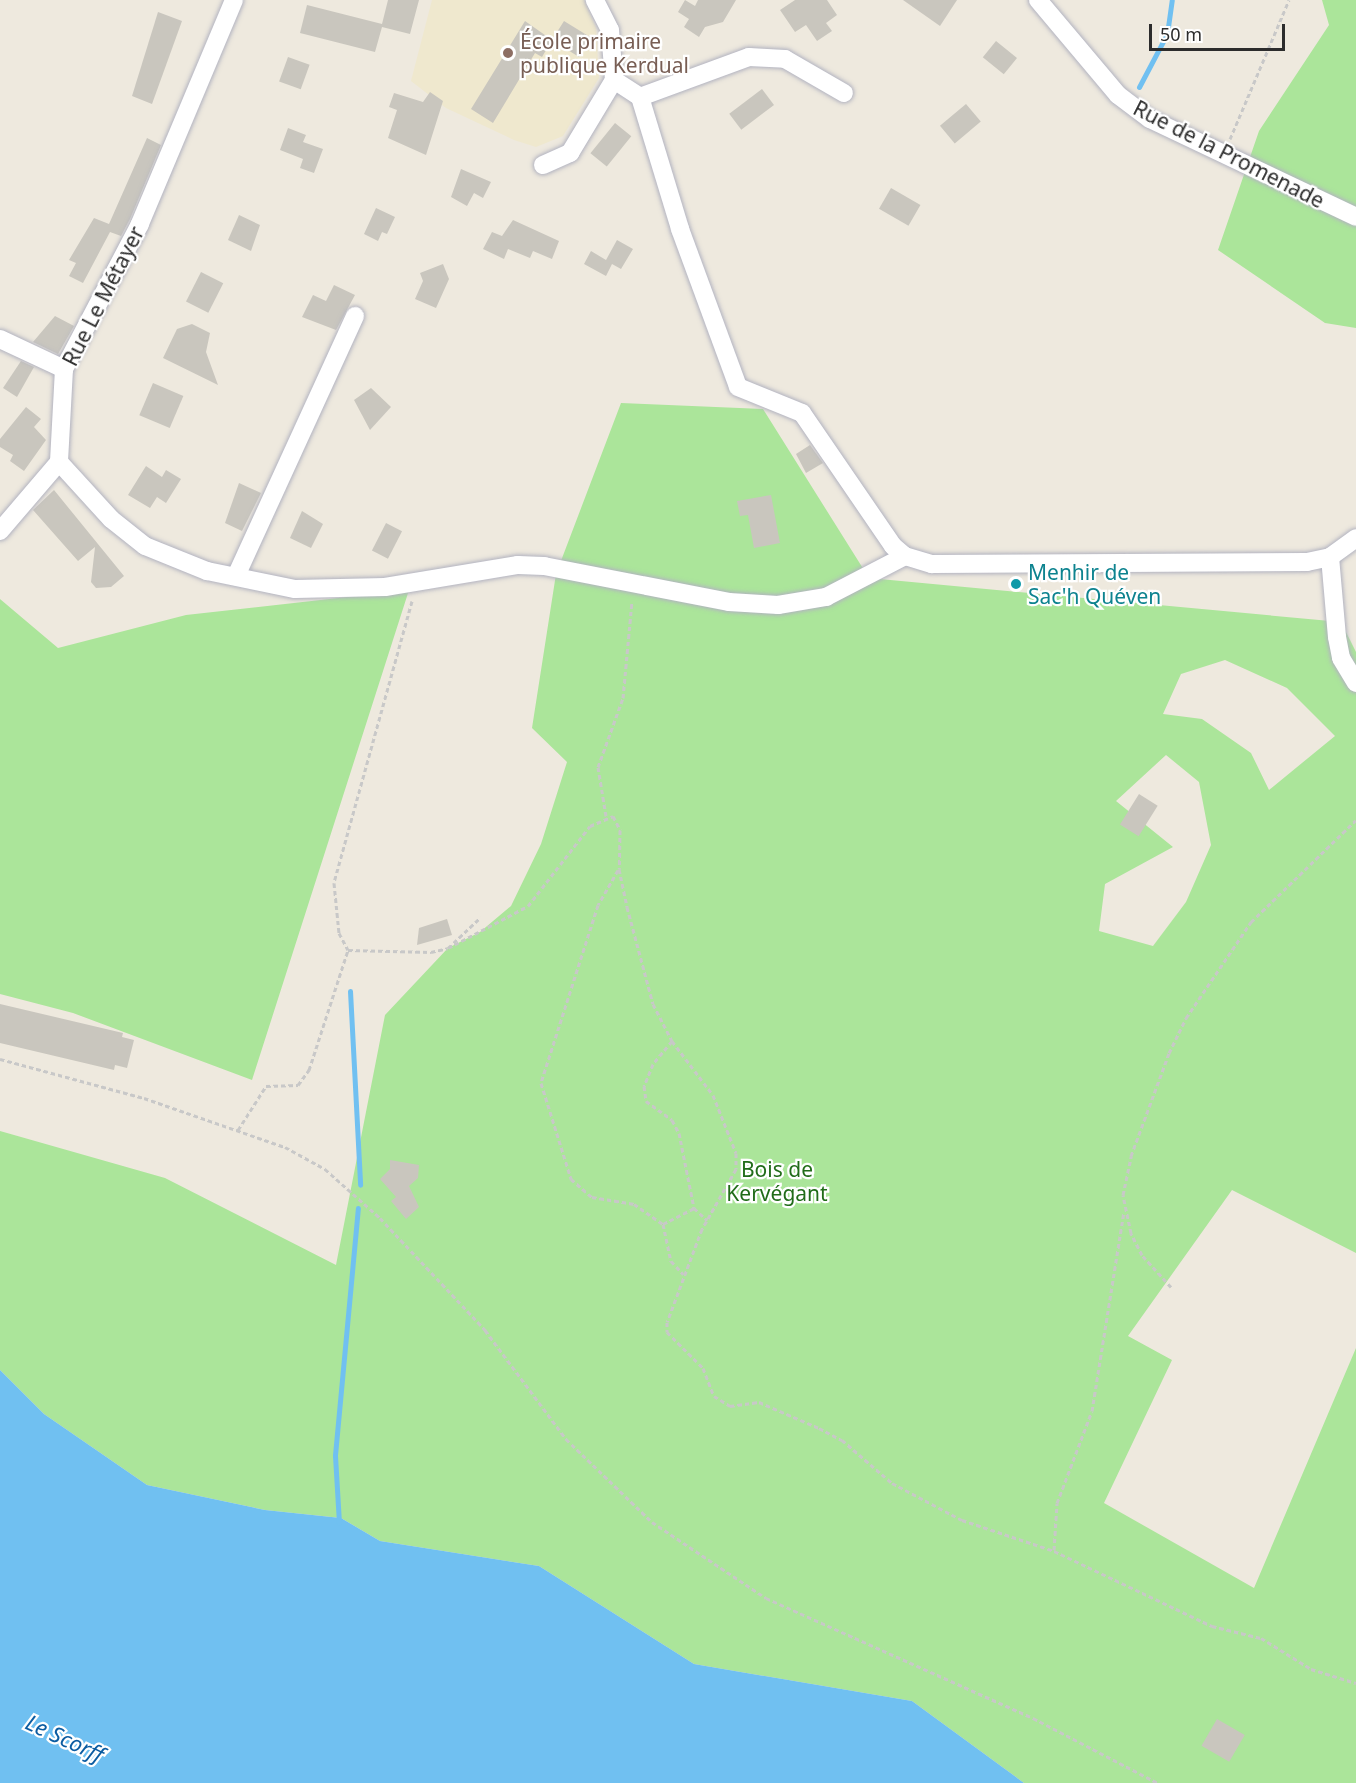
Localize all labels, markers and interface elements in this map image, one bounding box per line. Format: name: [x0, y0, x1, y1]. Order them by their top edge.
scale bar: [1152, 12, 1288, 50]
text: 50 m: [1160, 22, 1202, 46]
place label: École primaire publique Kerdual: [520, 28, 689, 78]
marker: École primaire publique Kerdual: [501, 46, 515, 60]
street label: Rue de la Promenade: [1129, 95, 1329, 213]
street label: Rue Le Métayer: [57, 222, 149, 370]
place label: Menhir de Sac'h Quéven: [1028, 559, 1161, 609]
marker: Menhir de Sac'h Quéven: [1009, 577, 1023, 591]
park label: Bois de Kervégant: [726, 1156, 828, 1206]
water label: Le Scorff: [22, 1708, 108, 1768]

